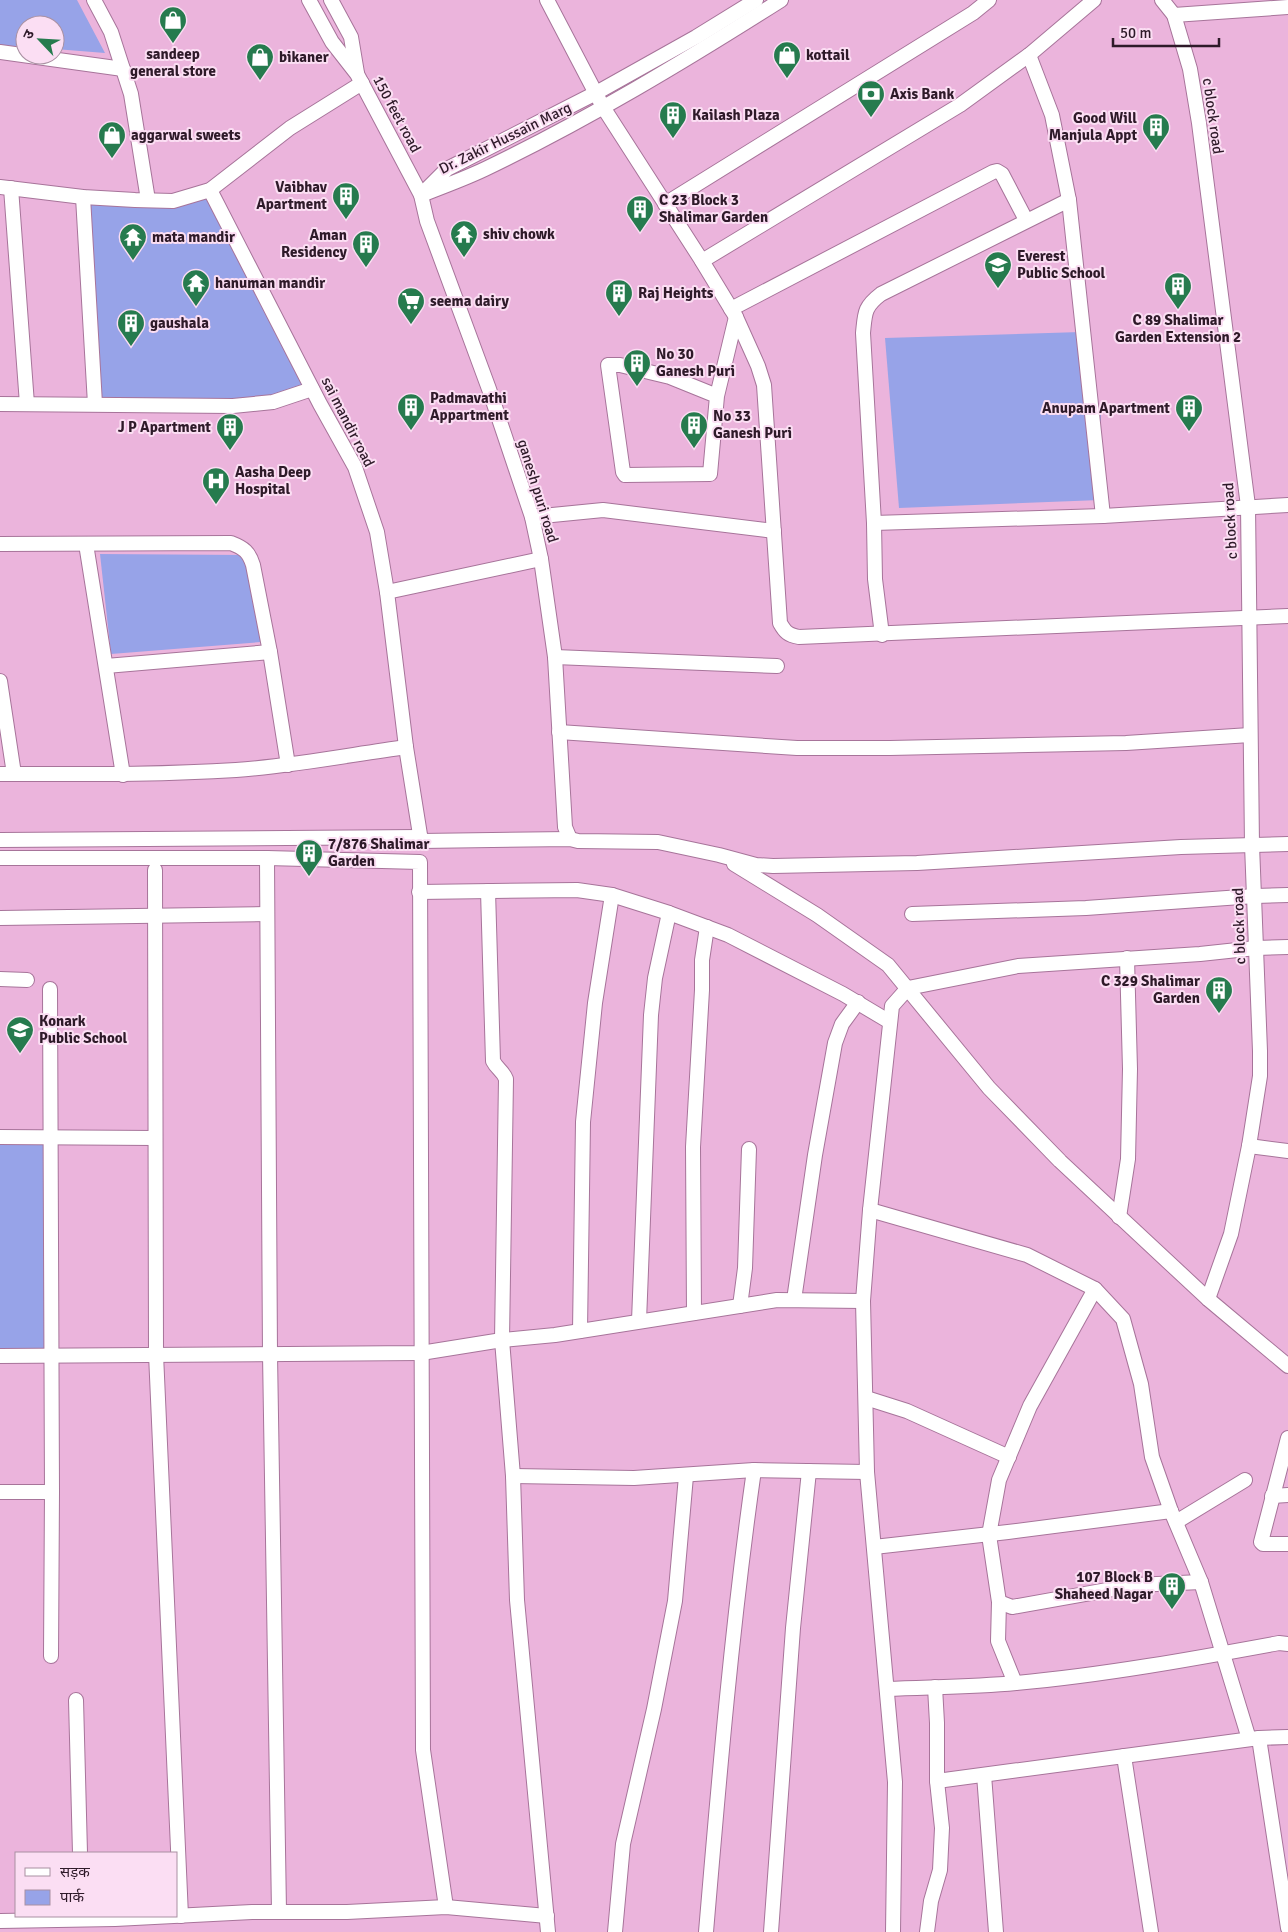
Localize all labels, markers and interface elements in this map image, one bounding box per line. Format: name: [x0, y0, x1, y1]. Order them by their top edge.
shop icon: sandeep general store: [158, 5, 188, 44]
north arrow: [15, 15, 65, 65]
scale bar: [1113, 15, 1219, 47]
text: 50 m: [1120, 24, 1151, 42]
text: उ: [19, 27, 38, 42]
shop icon: kottail: [772, 40, 802, 79]
shop icon: bikaner: [245, 42, 275, 81]
place label: sandeep general store: [130, 45, 216, 80]
place label: kottail: [806, 46, 850, 64]
place label: bikaner: [279, 48, 329, 66]
street label: 150 feet road: [369, 72, 425, 156]
street label: c block road: [1199, 77, 1227, 155]
bank icon: Axis Bank: [856, 79, 886, 118]
place label: Axis Bank: [890, 85, 954, 103]
street label: Dr. Zakir Hussain Marg: [436, 98, 574, 178]
building icon: Kailash Plaza: [658, 100, 688, 139]
place label: Kailash Plaza: [692, 106, 780, 124]
place label: Good Will Manjula Appt: [1049, 109, 1137, 144]
building icon: Good Will Manjula Appt: [1141, 112, 1171, 151]
shop icon: aggarwal sweets: [97, 120, 127, 159]
place label: aggarwal sweets: [131, 126, 241, 144]
place label: Vaibhav Apartment: [256, 178, 328, 213]
building icon: Vaibhav Apartment: [331, 181, 361, 220]
place label: C 23 Block 3 Shalimar Garden: [659, 191, 768, 226]
building icon: C 23 Block 3 Shalimar Garden: [625, 194, 655, 233]
temple icon: shiv chowk: [449, 219, 479, 258]
temple icon: mata mandir: [118, 222, 148, 261]
place label: shiv chowk: [483, 225, 555, 243]
place label: Aman Residency: [281, 226, 348, 261]
place label: mata mandir: [152, 228, 235, 246]
building icon: Aman Residency: [351, 229, 381, 268]
place label: Everest Public School: [1017, 247, 1106, 282]
school or university icon: Everest Public School: [983, 250, 1013, 289]
temple icon: hanuman mandir: [181, 268, 211, 307]
building icon: C 89 Shalimar Garden Extension 2: [1163, 271, 1193, 310]
place label: hanuman mandir: [215, 274, 325, 292]
building icon: Raj Heights: [604, 278, 634, 317]
place label: Raj Heights: [638, 284, 714, 302]
supermarket icon: seema dairy: [396, 286, 426, 325]
place label: seema dairy: [430, 292, 509, 310]
building icon: gaushala: [116, 308, 146, 347]
place label: C 89 Shalimar Garden Extension 2: [1115, 311, 1241, 346]
place label: gaushala: [150, 314, 209, 332]
place label: No 30 Ganesh Puri: [656, 345, 735, 380]
building icon: No 30 Ganesh Puri: [622, 348, 652, 387]
street label: sai mandir road: [318, 374, 378, 470]
place label: Padmavathi Appartment: [430, 389, 509, 424]
building icon: Padmavathi Appartment: [396, 392, 426, 431]
building icon: Anupam Apartment: [1174, 393, 1204, 432]
place label: Anupam Apartment: [1042, 399, 1170, 417]
place label: No 33 Ganesh Puri: [713, 407, 792, 442]
building icon: No 33 Ganesh Puri: [679, 410, 709, 449]
building icon: J P Apartment: [215, 412, 245, 451]
place label: J P Apartment: [118, 418, 211, 436]
street label: ganesh puri road: [514, 437, 562, 545]
place label: Aasha Deep Hospital: [235, 463, 311, 498]
hospital icon: Aasha Deep Hospital: [201, 466, 231, 505]
street label: c block road: [1219, 482, 1241, 560]
place label: 7/876 Shalimar Garden: [328, 835, 429, 870]
building icon: 7/876 Shalimar Garden: [294, 838, 324, 877]
street label: c block road: [1229, 887, 1249, 965]
place label: C 329 Shalimar Garden: [1101, 972, 1200, 1007]
building icon: C 329 Shalimar Garden: [1204, 975, 1234, 1014]
place label: Konark Public School: [39, 1012, 128, 1047]
school or university icon: Konark Public School: [5, 1015, 35, 1054]
place label: 107 Block B Shaheed Nagar: [1055, 1568, 1153, 1603]
building icon: 107 Block B Shaheed Nagar: [1157, 1571, 1187, 1610]
legend: [15, 1852, 178, 1917]
text: सड़क: [60, 1863, 90, 1881]
text: पार्क: [60, 1888, 84, 1906]

